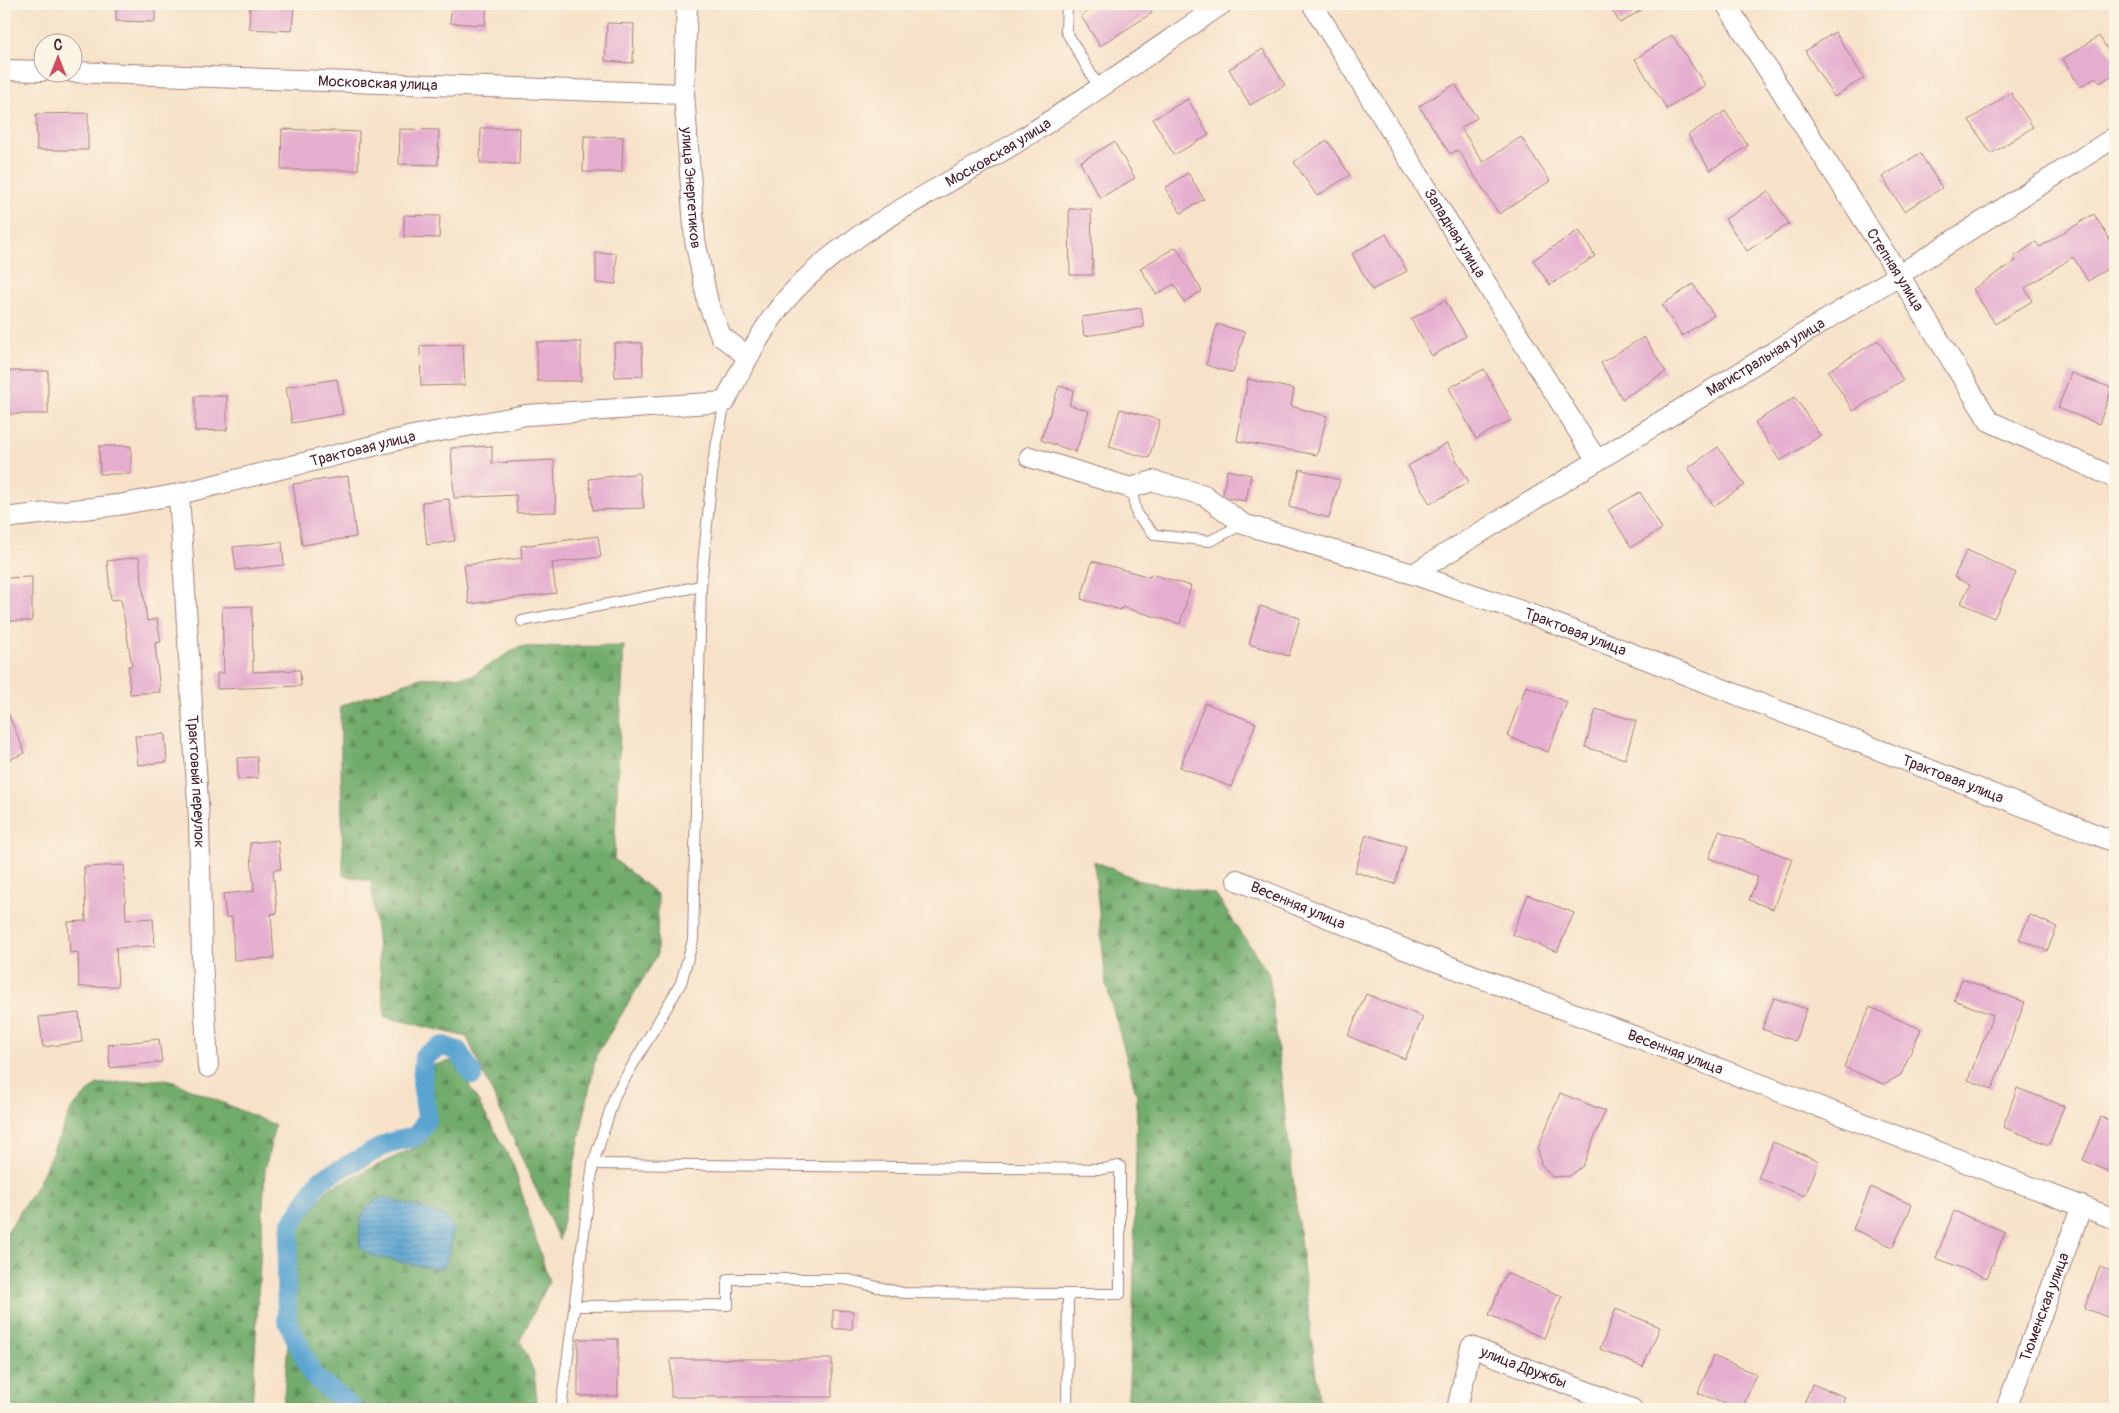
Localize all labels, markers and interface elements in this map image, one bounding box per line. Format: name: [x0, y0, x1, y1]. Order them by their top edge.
north arrow: [32, 32, 82, 82]
text: С: [54, 37, 63, 54]
street label: Московская улица: [318, 72, 438, 95]
street label: Московская улица: [942, 114, 1055, 192]
street label: улица Энергетиков: [676, 125, 705, 250]
street label: Западная улица: [1419, 185, 1489, 282]
street label: Степная улица: [1862, 225, 1928, 315]
street label: Магистральная улица: [1703, 314, 1829, 401]
street label: Трактовая улица: [308, 427, 417, 471]
street label: Трактовая улица: [1522, 604, 1629, 661]
street label: Трактовый переулок: [183, 715, 209, 848]
street label: Трактовая улица: [1899, 751, 2006, 808]
street label: Весенняя улица: [1248, 878, 1348, 934]
street label: Весенняя улица: [1625, 1026, 1726, 1079]
street label: Тюменская улица: [2016, 1250, 2074, 1364]
street label: улица Дружбы: [1477, 1342, 1569, 1393]

